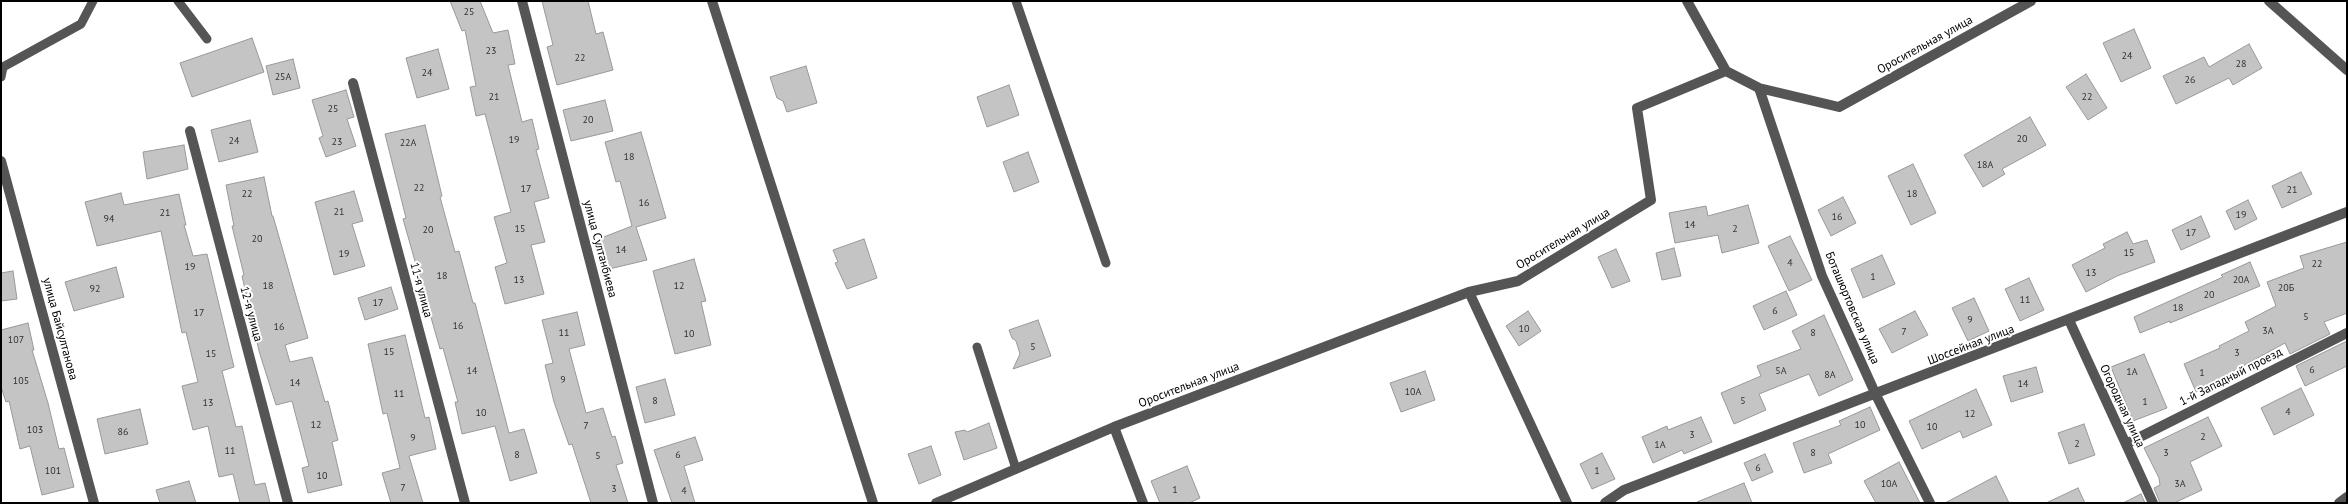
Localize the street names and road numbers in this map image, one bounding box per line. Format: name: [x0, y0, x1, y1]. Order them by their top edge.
street label: Оросительная улица: [1875, 13, 1975, 77]
street label: улица Султанбиева: [580, 199, 620, 299]
street label: Оросительная улица: [1513, 205, 1613, 273]
street label: Боташюртовская улица: [1822, 250, 1882, 366]
street label: 11-я улица: [407, 261, 435, 319]
street label: улица Байсултанова: [39, 276, 81, 382]
street label: 12-я улица: [237, 285, 265, 343]
street label: Шоссейная улица: [1926, 322, 2016, 368]
street label: 1-й Западный проезд: [2177, 345, 2285, 409]
street label: Оросительная улица: [1136, 359, 1242, 411]
street label: Огородная улица: [2096, 362, 2148, 450]

